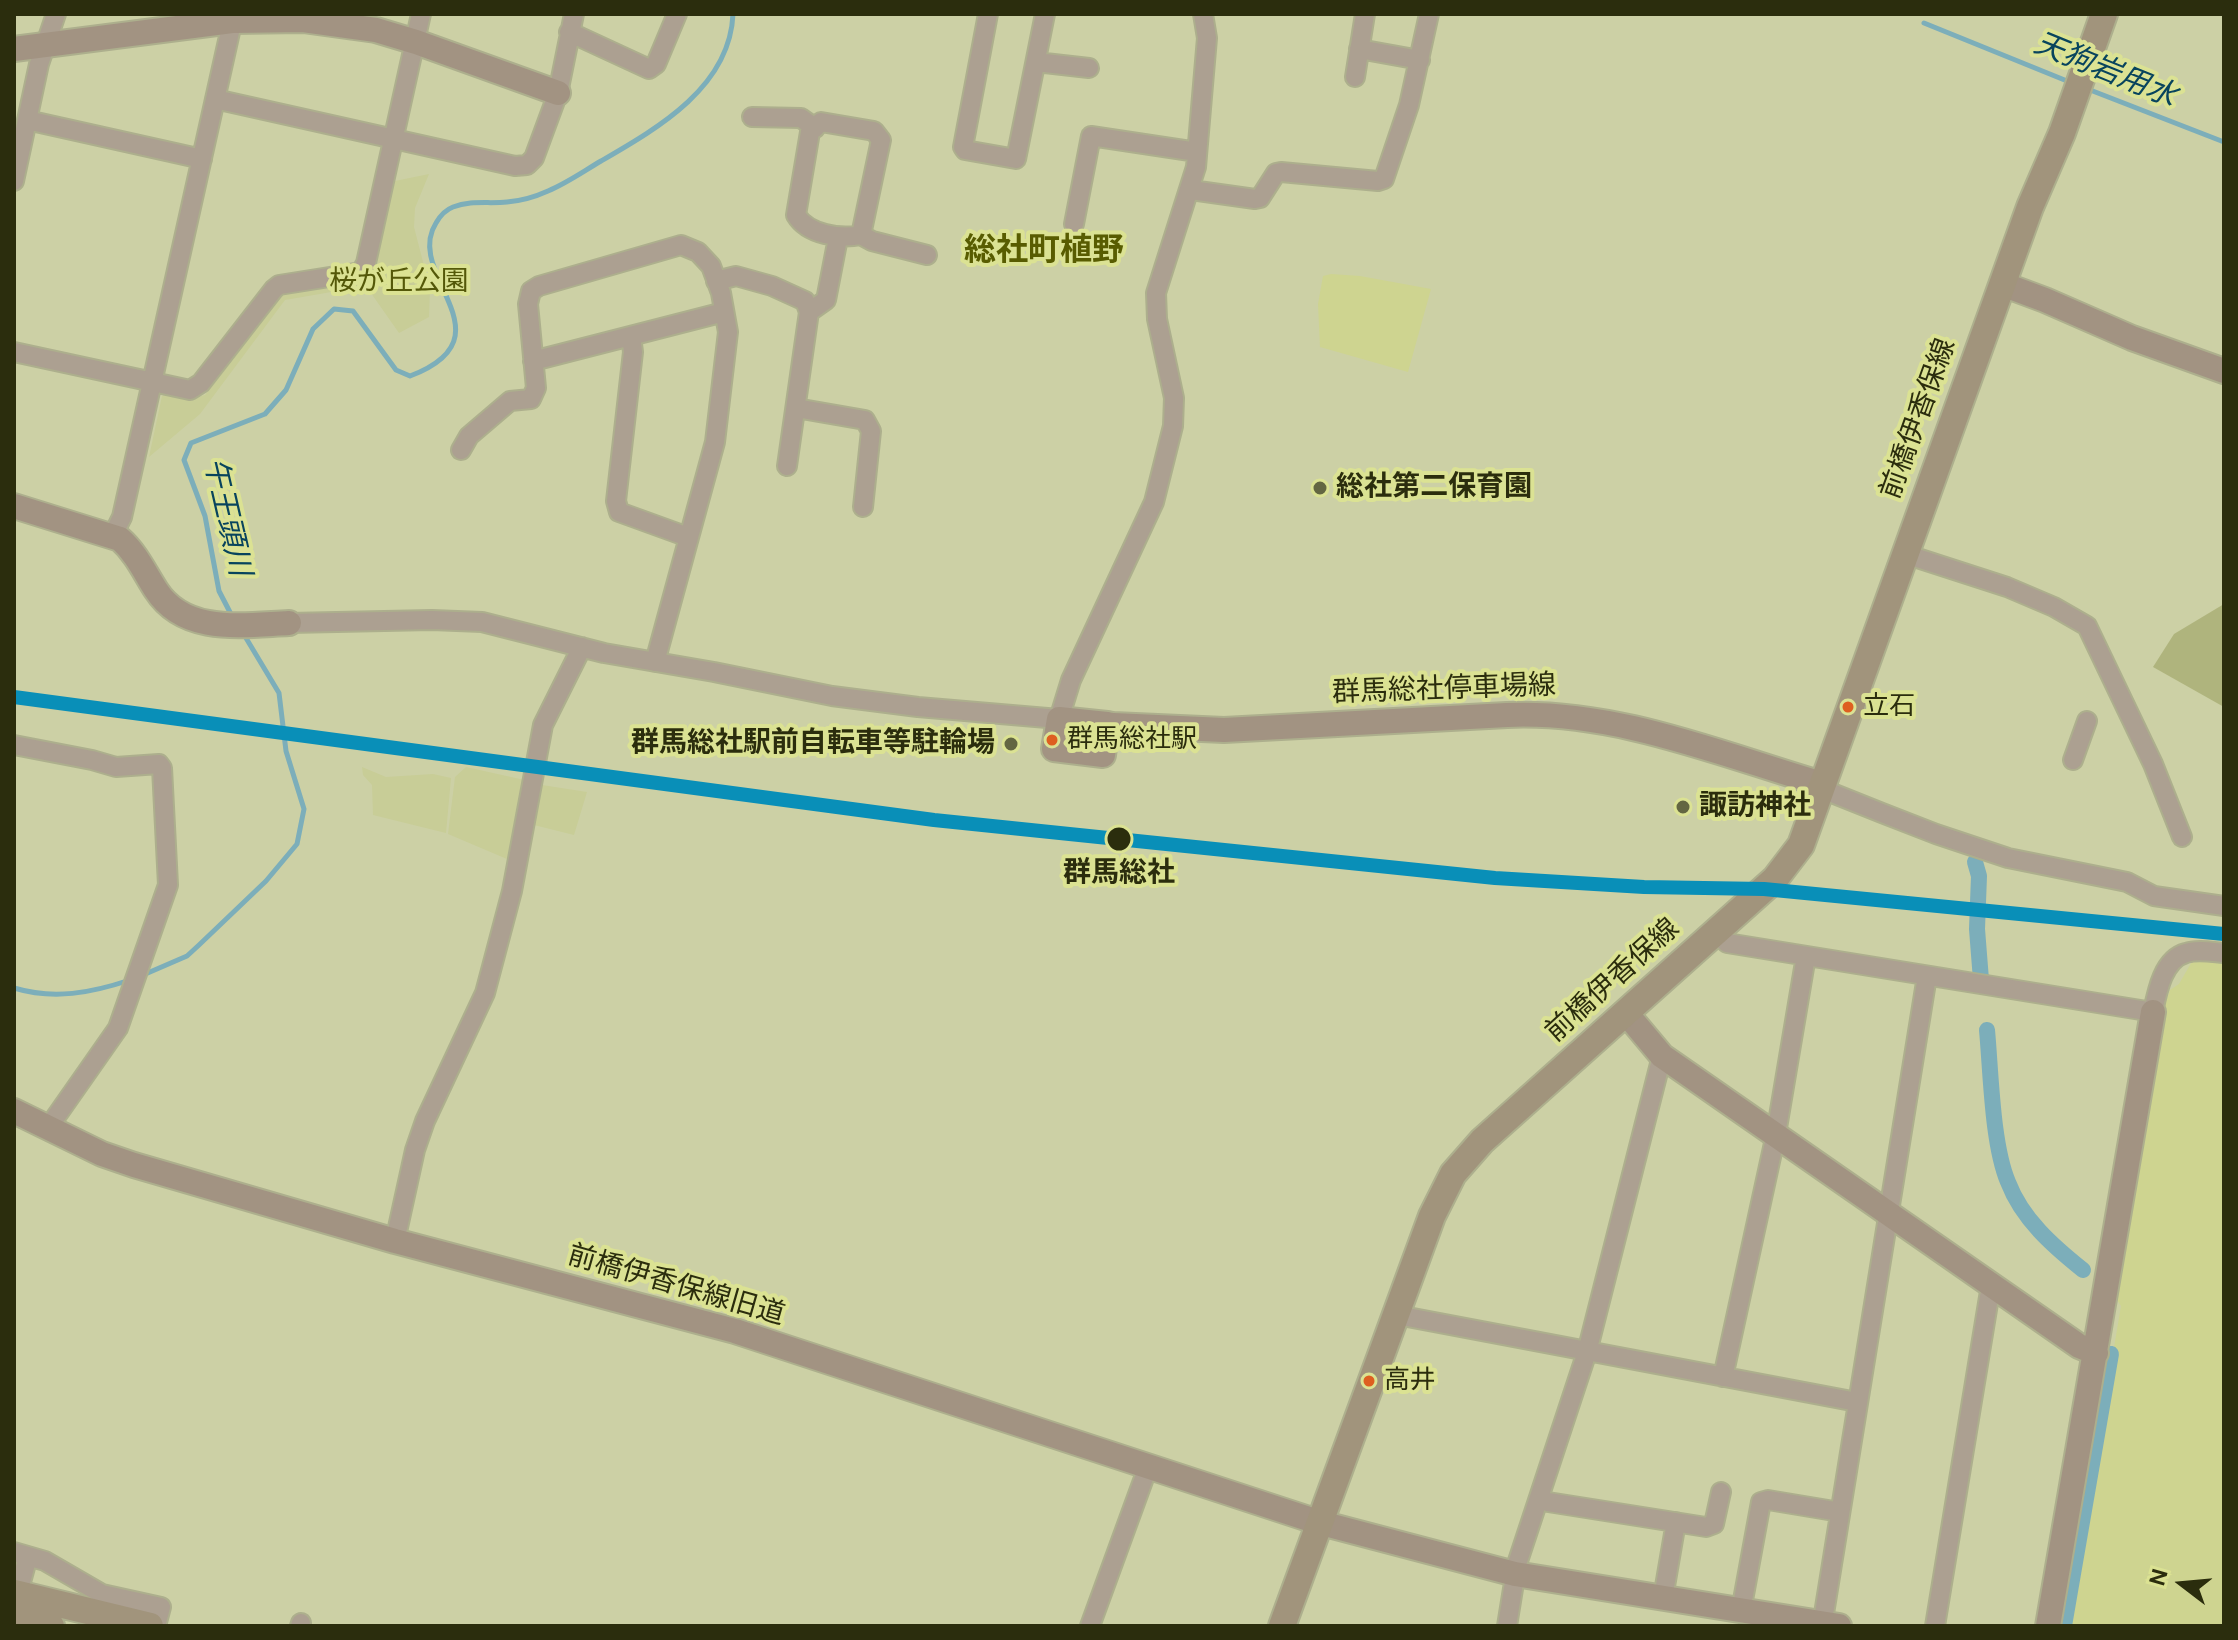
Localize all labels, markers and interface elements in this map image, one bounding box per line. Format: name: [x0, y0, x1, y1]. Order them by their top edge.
water label: 天狗岩用水: [2029, 26, 2181, 116]
district label: 総社町植野: [964, 233, 1124, 271]
park label: 桜が丘公園: [329, 266, 469, 300]
street label: 前橋伊香保線: [1874, 334, 1964, 504]
water label: 午王頭川: [195, 454, 257, 580]
place label: 総社第二保育園: [1336, 471, 1532, 505]
marker: 総社第二保育園: [1311, 479, 1329, 497]
street label: 群馬総社停車場線: [1331, 669, 1557, 711]
place label: 立石: [1863, 691, 1915, 723]
marker: 立石: [1840, 699, 1856, 715]
place label: 群馬総社駅: [1067, 724, 1197, 756]
place label: 群馬総社駅前自転車等駐輪場: [631, 727, 995, 761]
marker: 群馬総社駅: [1044, 732, 1060, 748]
marker: 群馬総社駅前自転車等駐輪場: [1002, 735, 1020, 753]
place label: 諏訪神社: [1699, 790, 1811, 824]
marker: 諏訪神社: [1674, 798, 1692, 816]
marker: 群馬総社: [1105, 825, 1133, 853]
place label: 群馬総社: [1063, 857, 1175, 891]
street label: 前橋伊香保線: [1539, 912, 1687, 1050]
street label: 前橋伊香保線旧道: [564, 1239, 788, 1333]
place label: 高井: [1384, 1365, 1436, 1397]
marker: 高井: [1361, 1373, 1377, 1389]
north arrow: [2142, 1544, 2222, 1624]
text: N: [2142, 1566, 2175, 1589]

